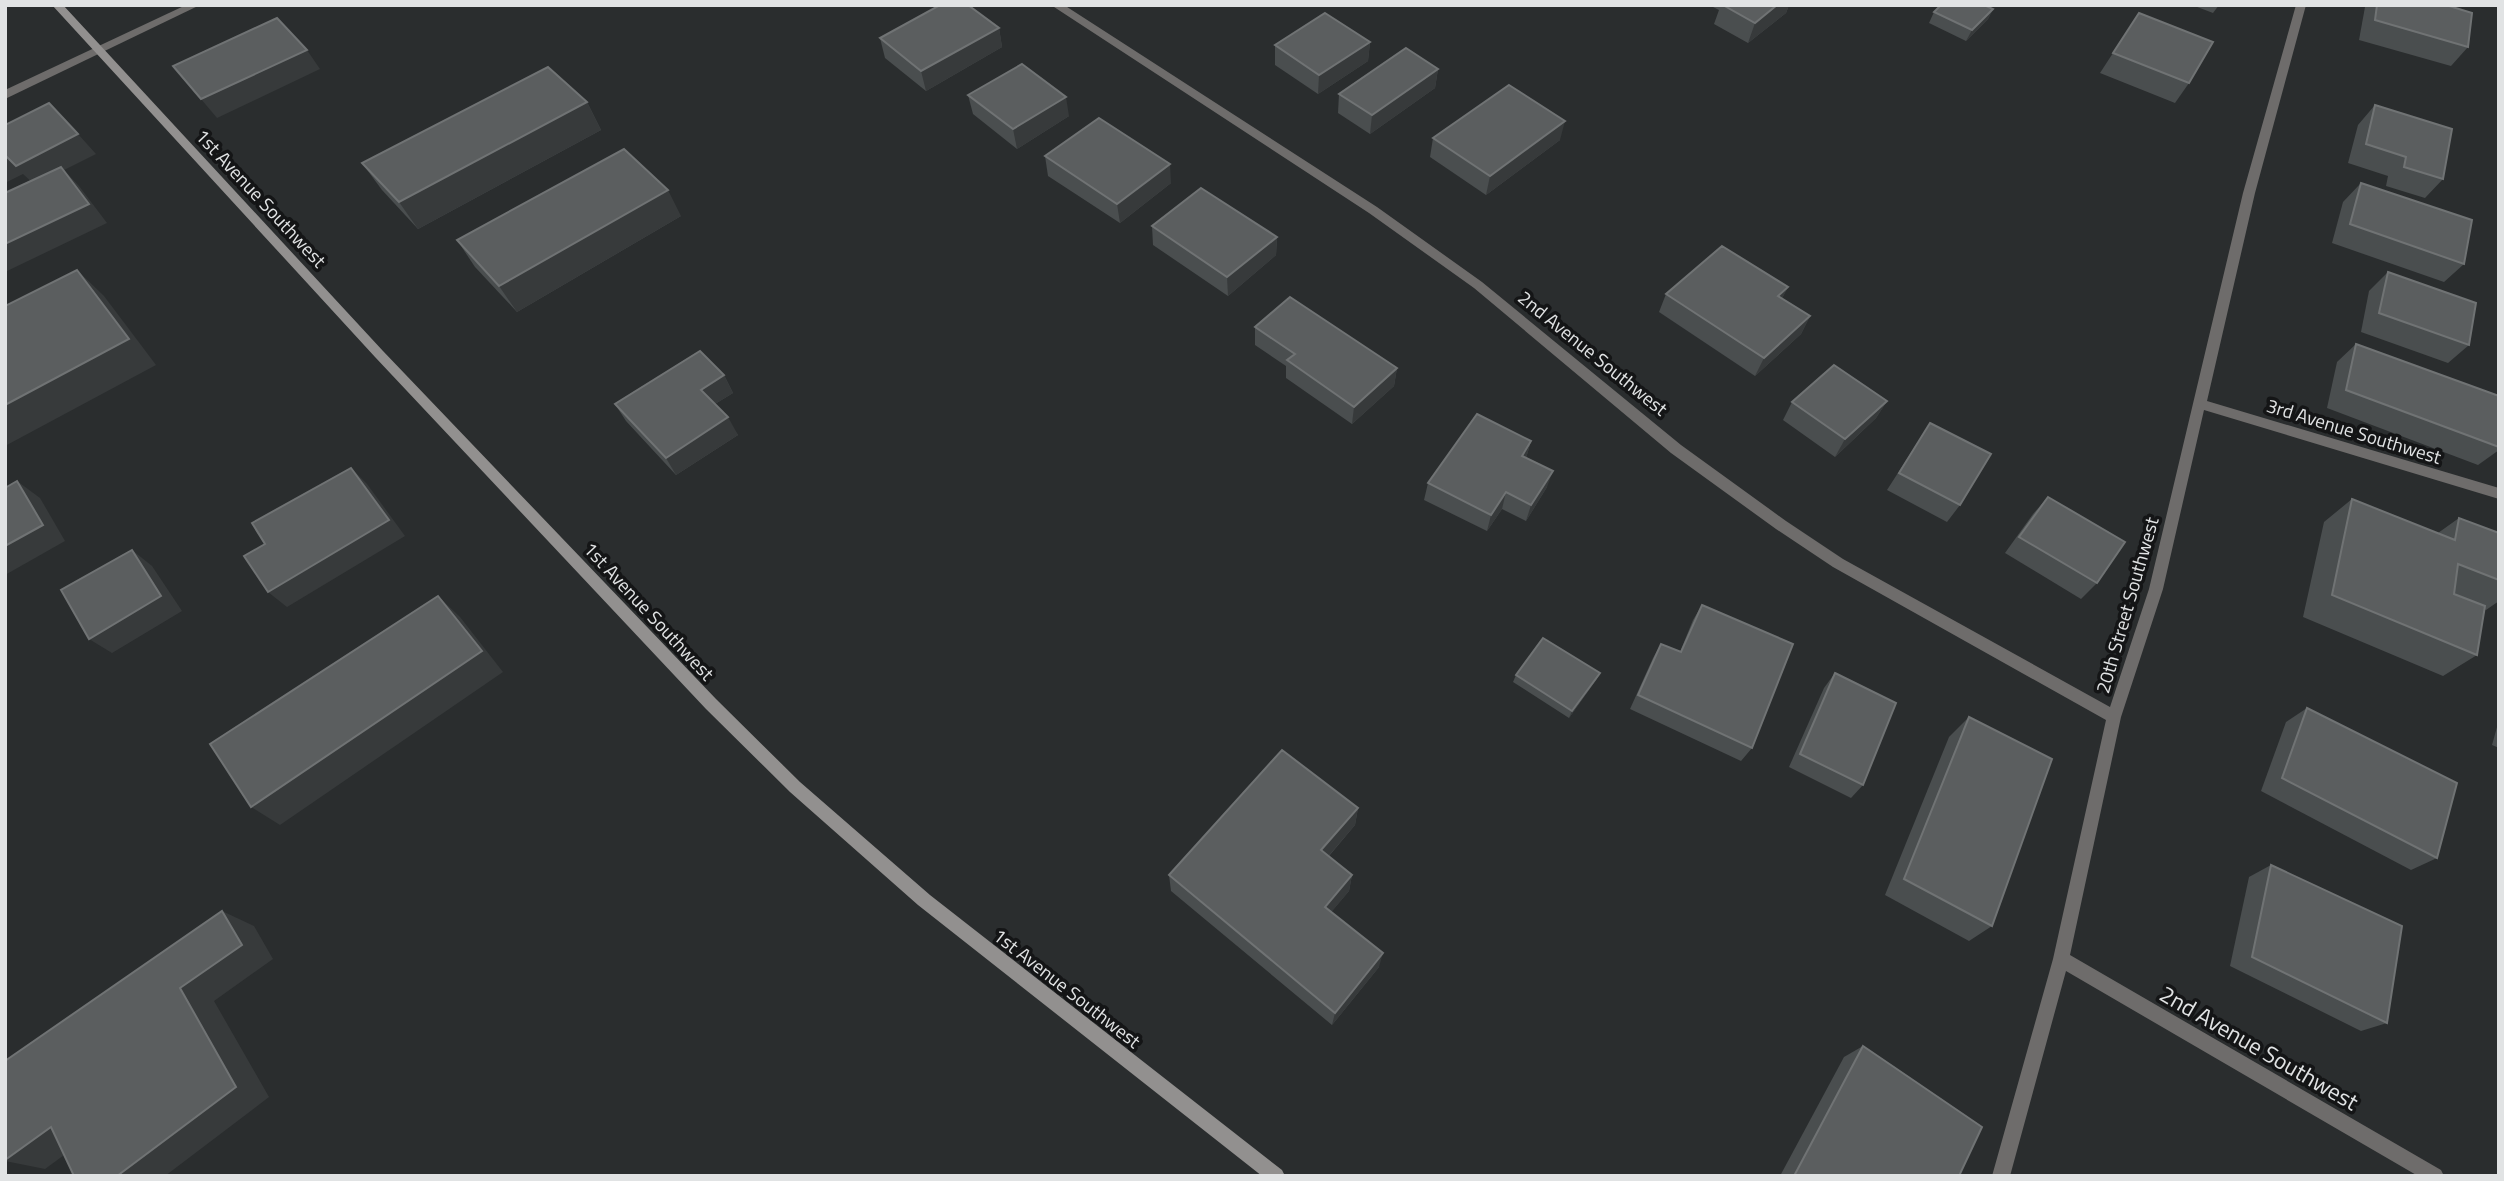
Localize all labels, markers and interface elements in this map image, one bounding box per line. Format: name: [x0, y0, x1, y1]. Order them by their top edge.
street label: 1st Avenue Southwest: [189, 122, 334, 274]
street label: 2nd Avenue Southwest: [1512, 283, 1675, 422]
street label: 3rd Avenue Southwest: [2263, 390, 2445, 471]
street label: 20th Street Southwest: [2087, 513, 2166, 696]
street label: 1st Avenue Southwest: [577, 535, 722, 687]
street label: 1st Avenue Southwest: [987, 921, 1148, 1055]
street label: 2nd Avenue Southwest: [2153, 976, 2365, 1119]

